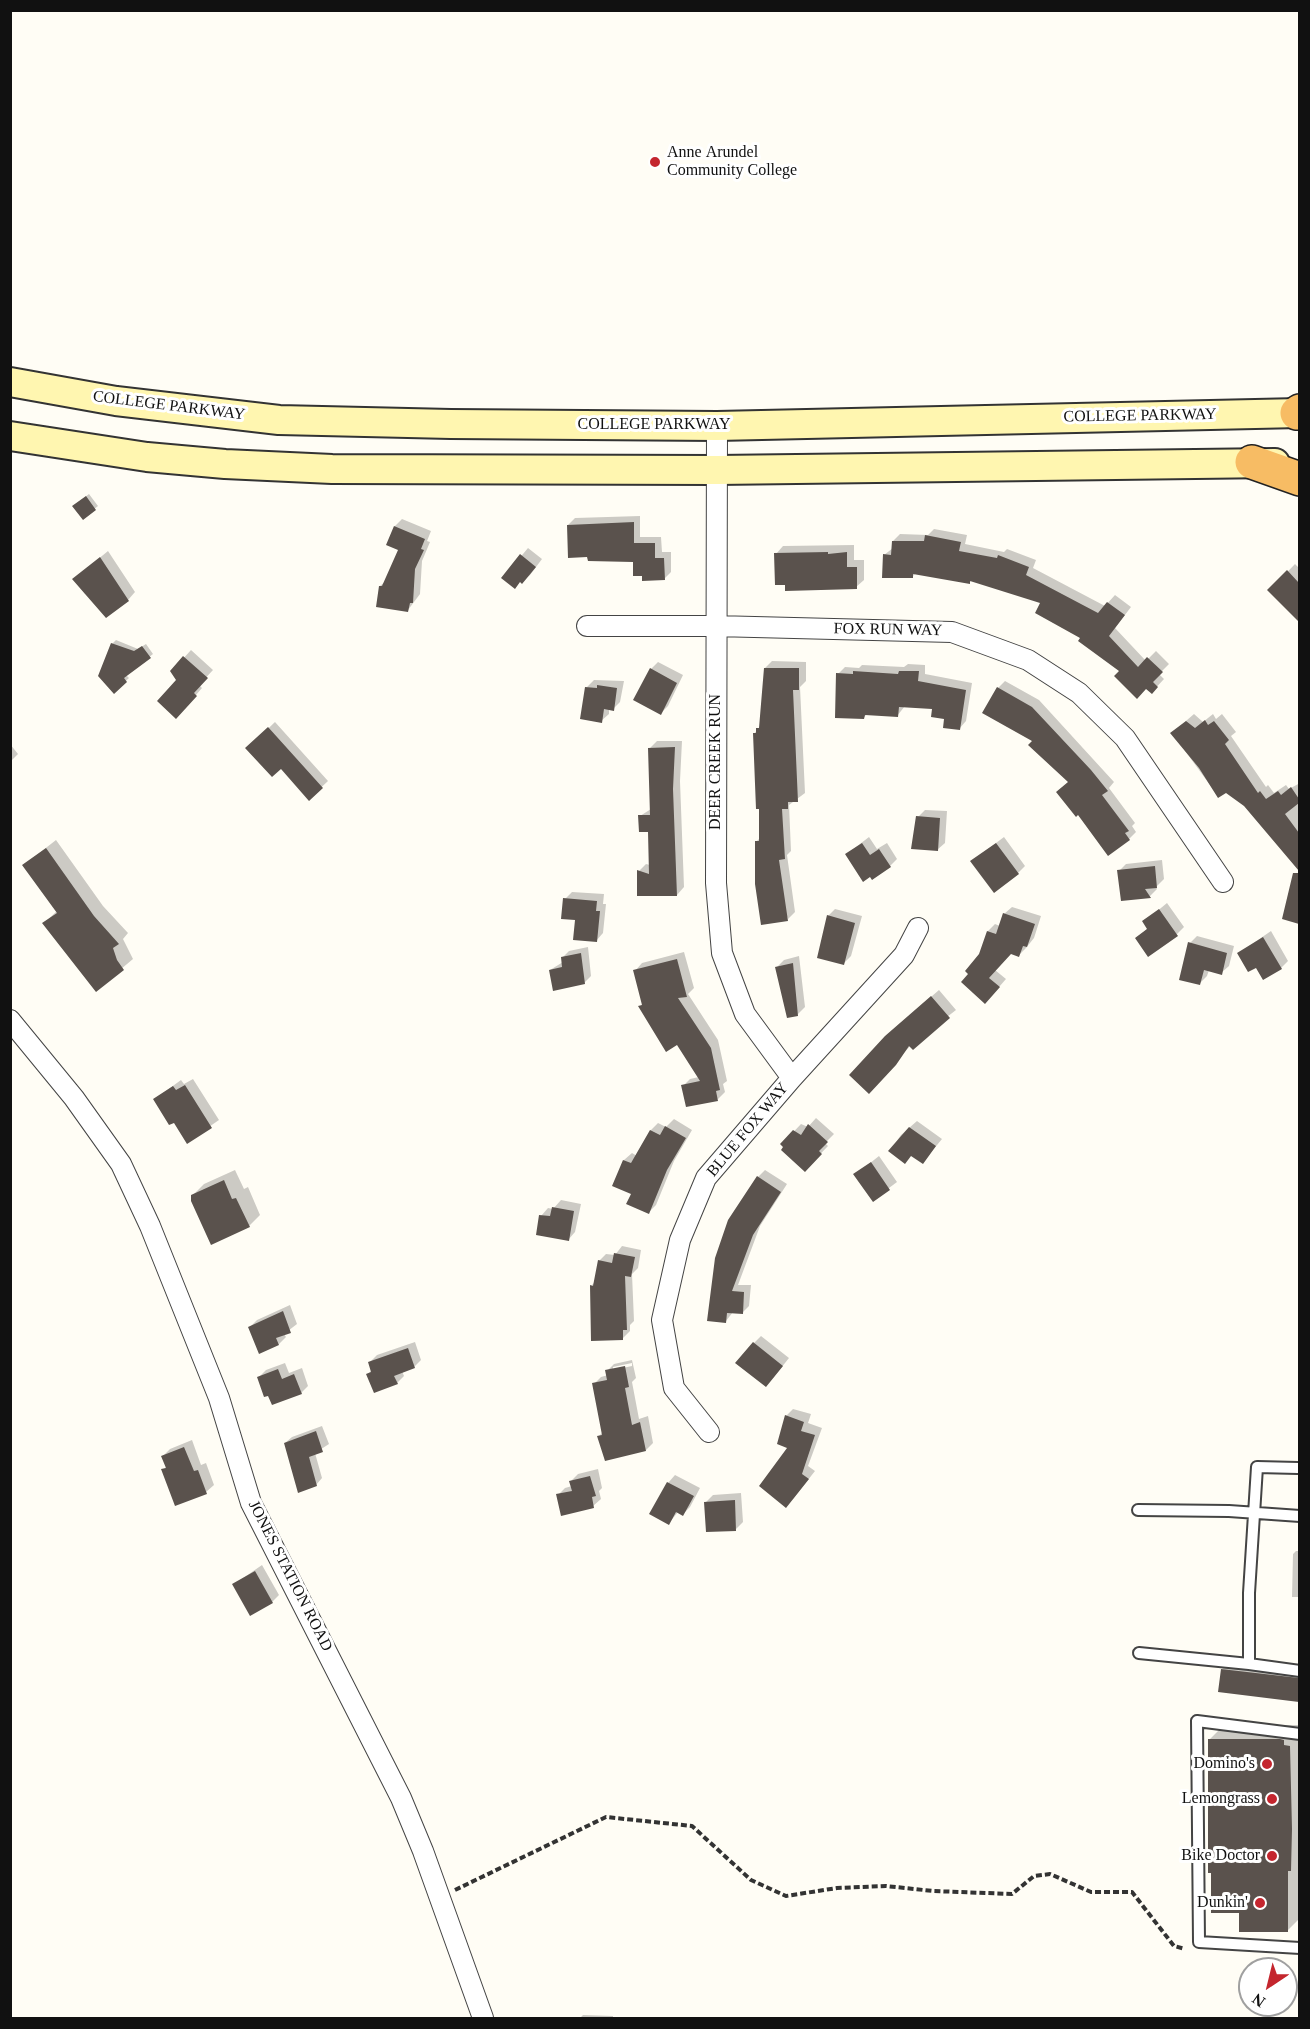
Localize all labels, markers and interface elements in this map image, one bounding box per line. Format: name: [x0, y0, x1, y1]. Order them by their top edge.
place label: Anne Arundel Community College: [667, 143, 797, 181]
marker: Anne Arundel Community College: [648, 155, 662, 169]
street label: COLLEGE PARKWAY: [92, 387, 246, 425]
street label: COLLEGE PARKWAY: [1063, 405, 1217, 427]
street label: COLLEGE PARKWAY: [577, 415, 731, 435]
street label: FOX RUN WAY: [833, 619, 943, 641]
street label: DEER CREEK RUN: [706, 694, 726, 830]
street label: BLUE FOX WAY: [703, 1079, 793, 1181]
street label: JONES STATION ROAD: [244, 1497, 336, 1655]
place label: Domino's: [1193, 1754, 1255, 1774]
marker: Domino's: [1260, 1757, 1274, 1771]
place label: Lemongrass: [1182, 1789, 1260, 1809]
marker: Lemongrass: [1265, 1792, 1279, 1806]
place label: Bike Doctor: [1181, 1846, 1260, 1866]
marker: Bike Doctor: [1265, 1849, 1279, 1863]
place label: Dunkin': [1197, 1893, 1248, 1913]
marker: Dunkin': [1253, 1896, 1267, 1910]
north arrow: [1238, 1957, 1298, 2017]
text: N: [1249, 1990, 1268, 2011]

